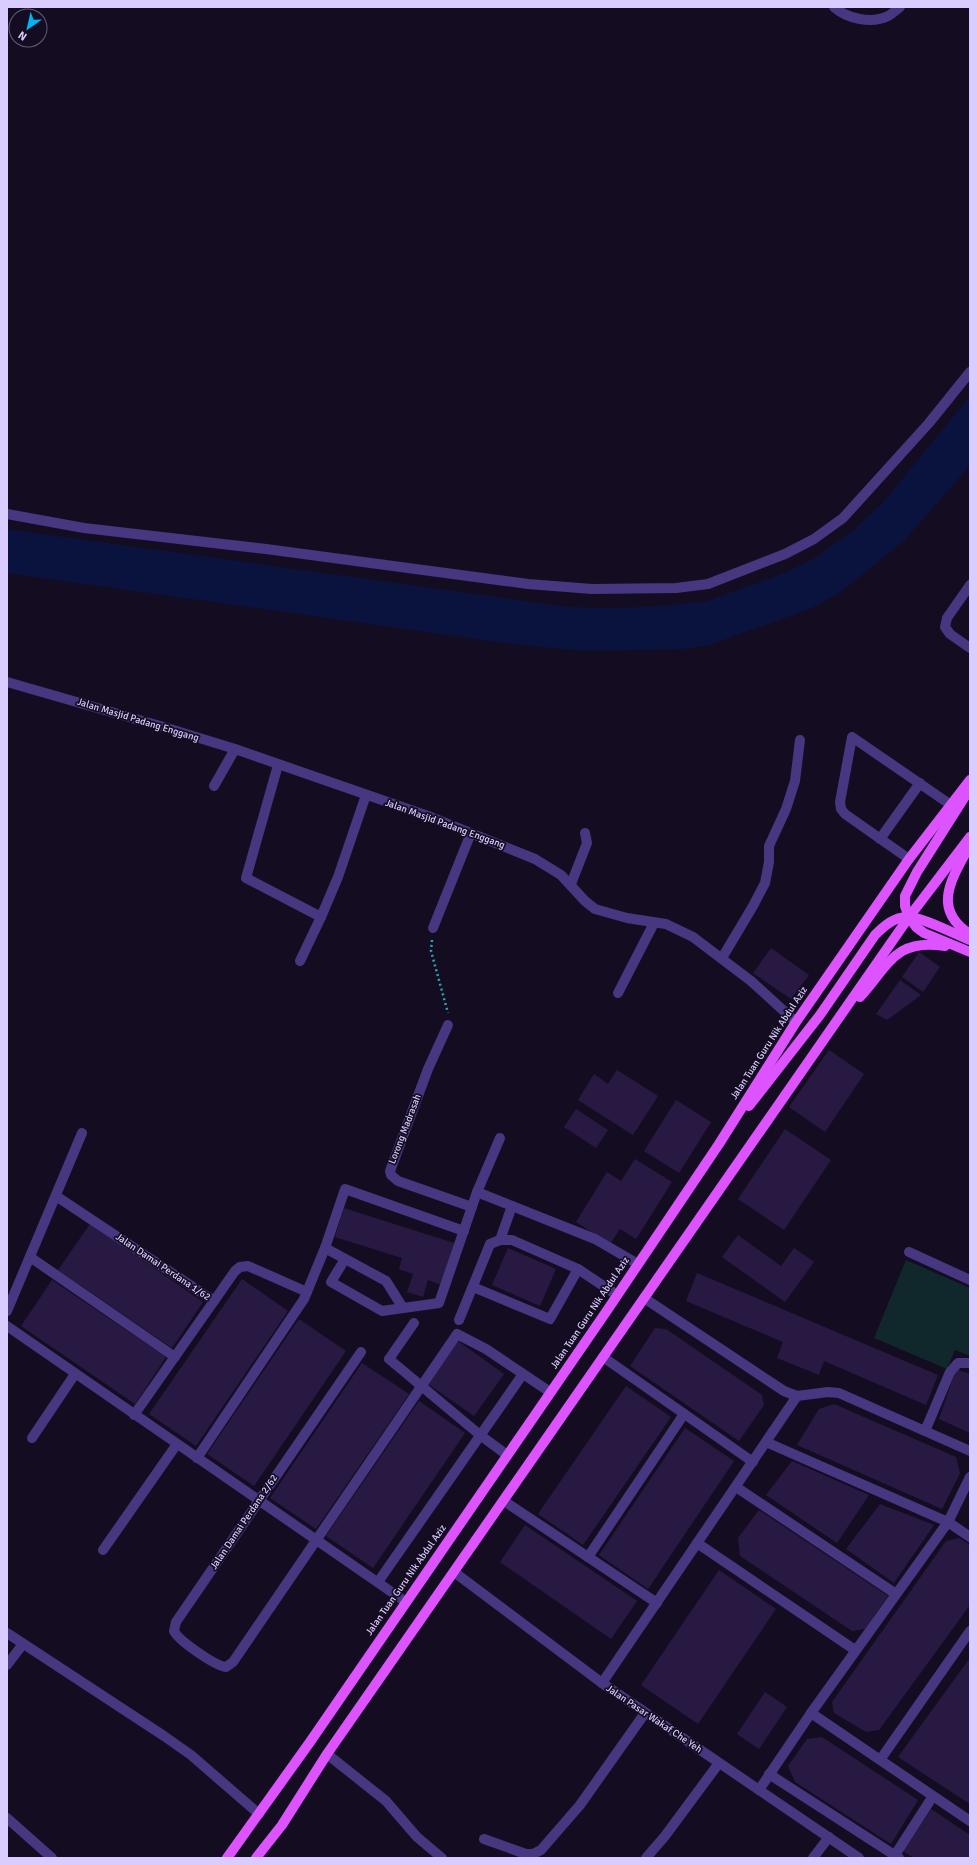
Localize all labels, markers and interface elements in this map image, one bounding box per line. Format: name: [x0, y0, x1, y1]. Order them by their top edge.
north arrow: [8, 8, 48, 48]
text: N: [16, 28, 29, 43]
street label: Jalan Masjid Padang Enggang: [76, 696, 200, 744]
street label: Jalan Masjid Padang Enggang: [383, 797, 507, 851]
street label: Jalan Tuan Guru Nik Abdul Aziz: [728, 984, 810, 1102]
street label: Lorong Madrasah: [386, 1092, 424, 1166]
street label: Jalan Damai Perdana 1/62: [113, 1231, 213, 1303]
street label: Jalan Tuan Guru Nik Abdul Aziz: [548, 1254, 632, 1371]
street label: Jalan Damai Perdana 2/62: [208, 1472, 280, 1572]
street label: Jalan Tuan Guru Nik Abdul Aziz: [363, 1522, 449, 1638]
street label: Jalan Pasar Wakaf Che Yeh: [604, 1682, 704, 1756]

